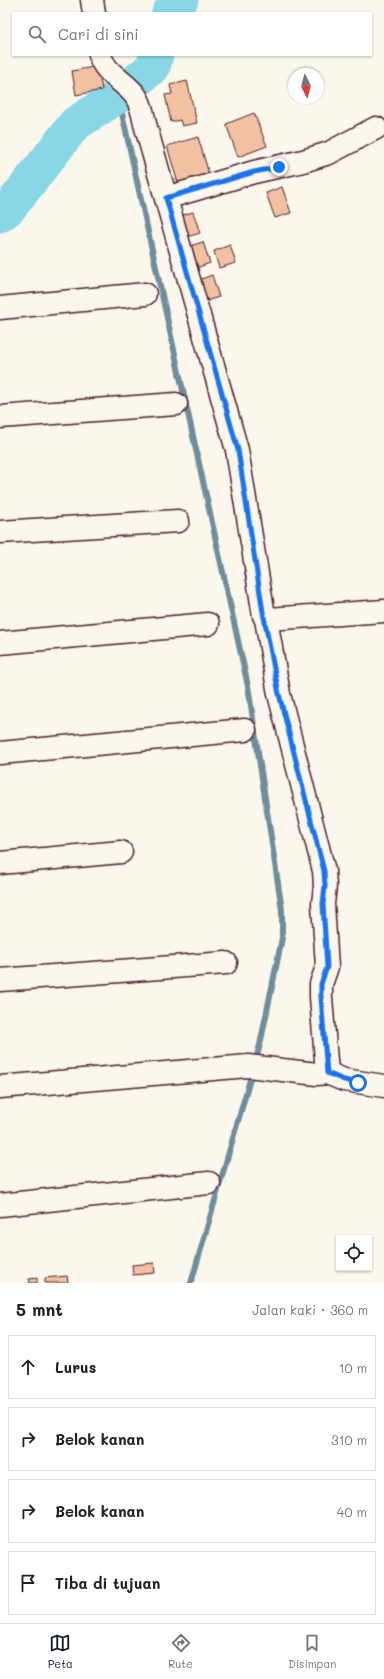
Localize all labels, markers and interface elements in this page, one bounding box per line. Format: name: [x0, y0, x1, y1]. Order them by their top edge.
search box: [12, 12, 372, 56]
icon: search: [26, 23, 48, 45]
text: Cari di sini: [58, 24, 139, 44]
north arrow: [288, 68, 324, 104]
route end: [270, 158, 288, 176]
route start: [349, 1074, 367, 1092]
map controls: [336, 1235, 372, 1271]
button: locate: [336, 1235, 372, 1271]
text: 5 mnt: [16, 1298, 63, 1320]
text: Jalan kaki · 360 m: [252, 1301, 368, 1318]
icon: ahead: [17, 1356, 39, 1378]
text: Lurus: [55, 1357, 96, 1377]
text: 10 m: [339, 1359, 367, 1376]
icon: right: [17, 1428, 39, 1450]
text: Belok kanan: [55, 1429, 144, 1449]
text: 310 m: [331, 1431, 367, 1448]
icon: right: [17, 1500, 39, 1522]
text: Belok kanan: [55, 1501, 144, 1521]
text: 40 m: [337, 1503, 367, 1520]
icon: arrive: [17, 1572, 39, 1594]
text: Tiba di tujuan: [55, 1573, 160, 1593]
tab: Peta: [48, 1632, 73, 1671]
tab: Rute: [168, 1632, 193, 1671]
tab: Disimpan: [288, 1632, 336, 1671]

